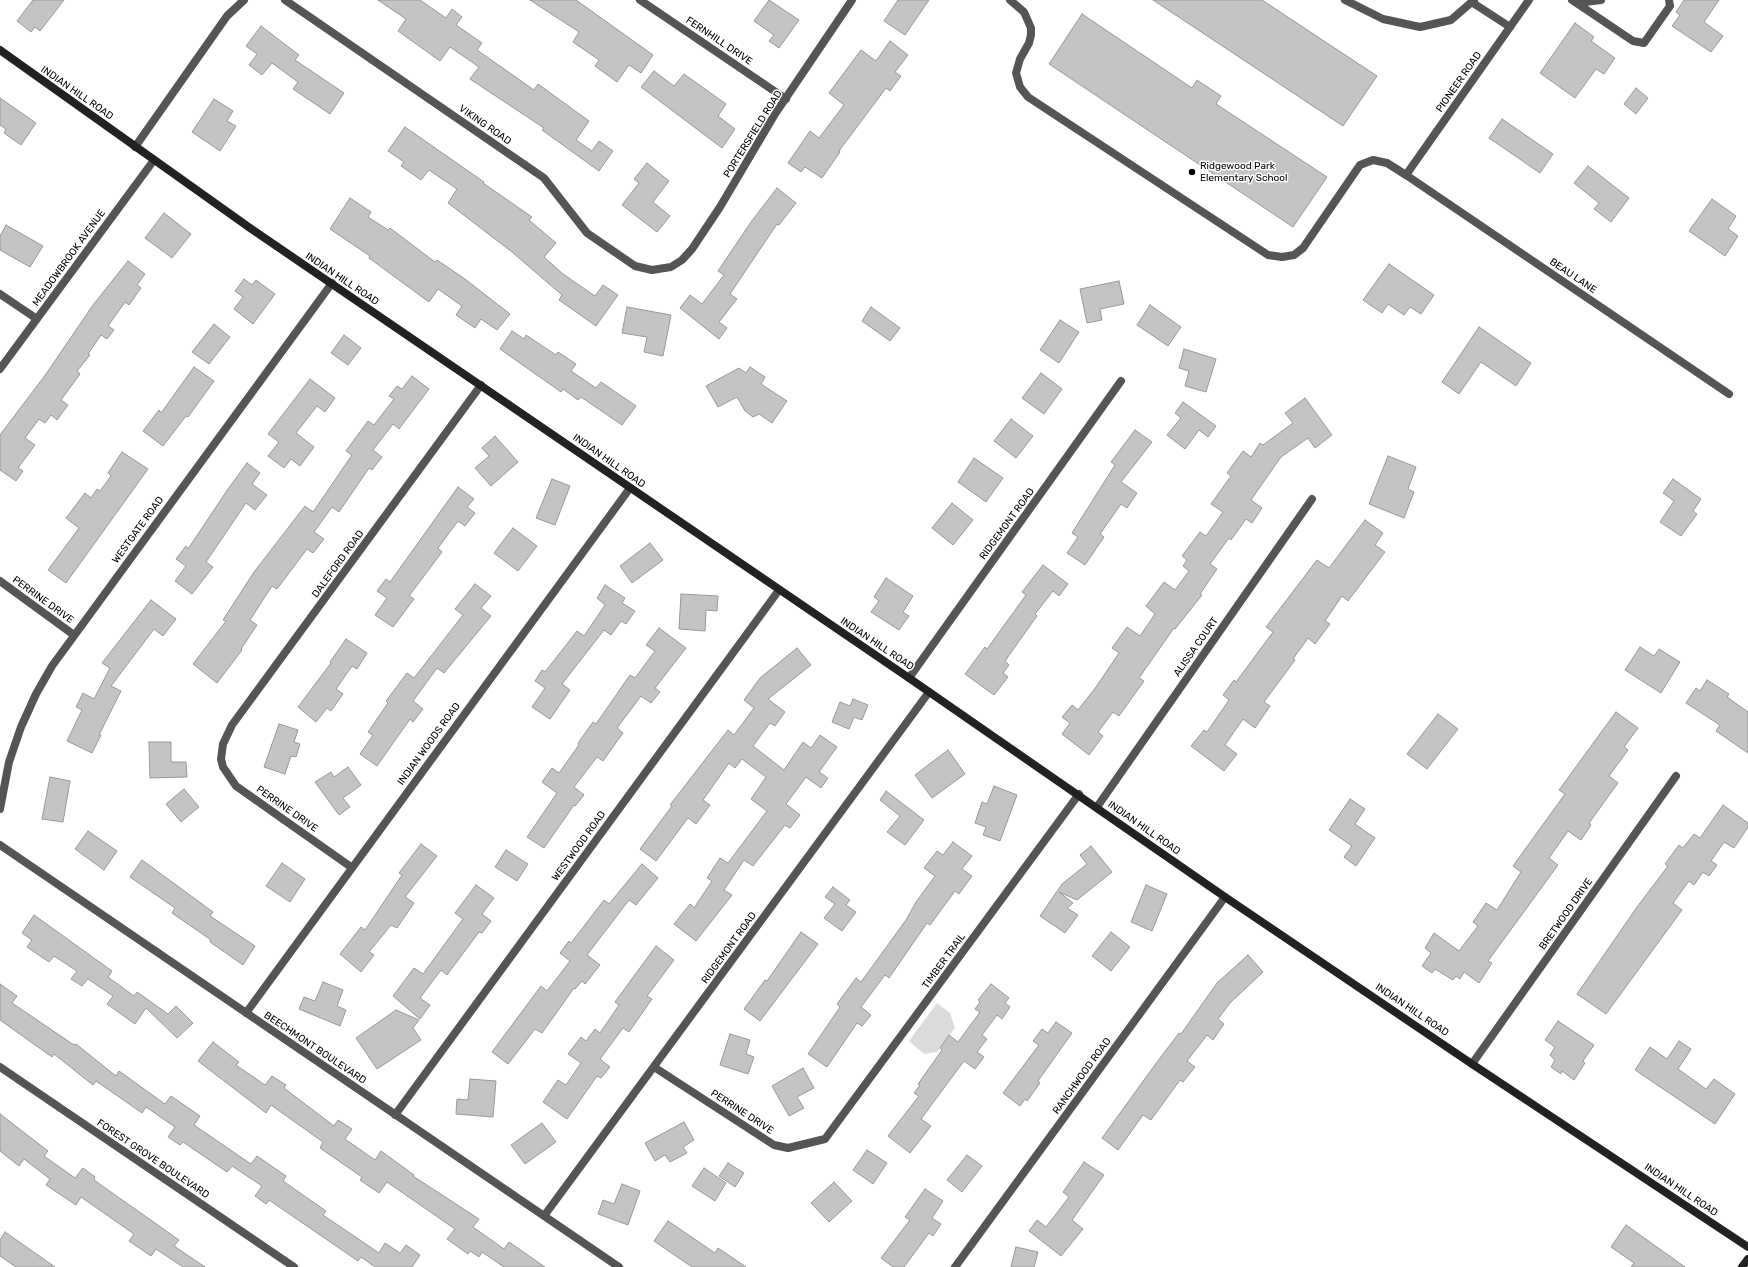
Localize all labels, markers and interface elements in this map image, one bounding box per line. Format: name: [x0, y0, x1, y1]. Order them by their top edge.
street label: FERNHILL DRIVE: [683, 14, 755, 68]
street label: PIONEER ROAD: [1434, 50, 1484, 114]
street label: INDIAN HILL ROAD: [38, 63, 116, 123]
street label: PORTERSFIELD ROAD: [721, 88, 785, 180]
street label: VIKING ROAD: [457, 103, 513, 147]
place label: Ridgewood Park Elementary School: [1200, 160, 1288, 184]
marker: Ridgewood Park Elementary School: [1187, 167, 1197, 177]
street label: MEADOWBROOK AVENUE: [30, 207, 108, 309]
street label: INDIAN HILL ROAD: [303, 250, 381, 308]
street label: BEAU LANE: [1547, 256, 1599, 296]
street label: INDIAN HILL ROAD: [570, 431, 648, 491]
street label: RIDGEMONT ROAD: [977, 486, 1037, 562]
street label: WESTGATE ROAD: [110, 494, 166, 566]
street label: DALEFORD ROAD: [310, 528, 366, 600]
street label: PERRINE DRIVE: [10, 574, 76, 626]
street label: INDIAN HILL ROAD: [838, 615, 916, 673]
street label: ALISSA COURT: [1171, 615, 1221, 679]
street label: INDIAN WOODS ROAD: [395, 700, 463, 788]
street label: PERRINE DRIVE: [254, 783, 320, 835]
street label: INDIAN HILL ROAD: [1105, 798, 1183, 858]
street label: WESTWOOD ROAD: [550, 809, 608, 883]
street label: BRETWOOD DRIVE: [1537, 876, 1595, 952]
street label: RIDGEMONT ROAD: [699, 910, 759, 986]
street label: TIMBER TRAIL: [920, 931, 968, 991]
street label: INDIAN HILL ROAD: [1373, 981, 1451, 1039]
street label: BEECHMONT BOULEVARD: [262, 1009, 368, 1087]
street label: RANCHWOOD ROAD: [1050, 1035, 1114, 1117]
street label: PERRINE DRIVE: [708, 1087, 776, 1137]
street label: FOREST GROVE BOULEVARD: [95, 1117, 211, 1201]
street label: INDIAN HILL ROAD: [1642, 1161, 1720, 1219]

